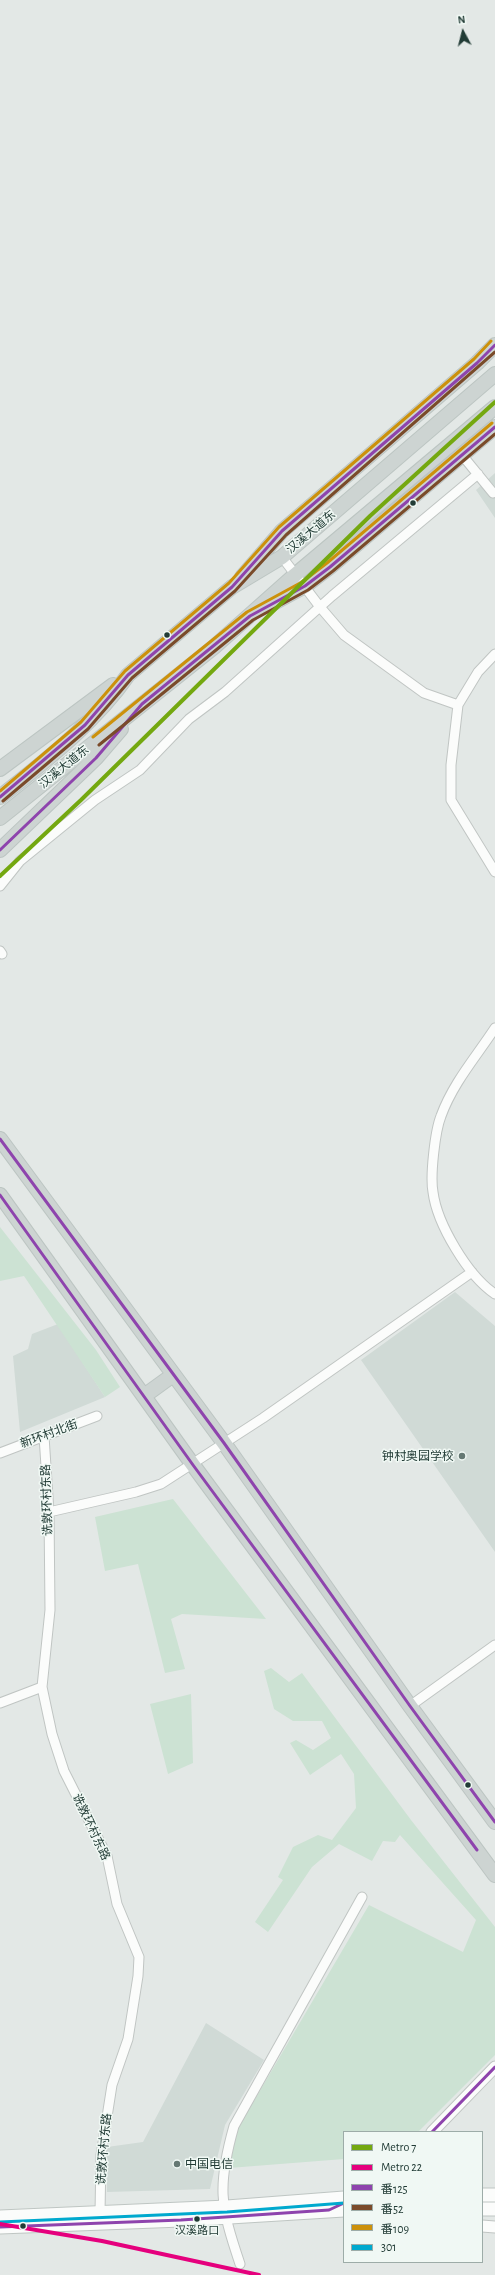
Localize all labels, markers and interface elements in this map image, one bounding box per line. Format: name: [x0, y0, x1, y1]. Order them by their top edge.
north arrow: [443, 12, 483, 52]
text: N: [457, 14, 466, 26]
unlabelled marker: [408, 498, 418, 508]
street label: 汉溪大道东: [283, 507, 339, 557]
unlabelled marker: [162, 630, 172, 640]
street label: 汉溪大道东: [36, 743, 92, 791]
street label: 新环村北街: [18, 1417, 80, 1451]
place label: 钟村奥园学校: [382, 1449, 454, 1463]
marker: 钟村奥园学校: [457, 1451, 467, 1461]
street label: 诜敦环村东路: [39, 1464, 55, 1536]
unlabelled marker: [463, 1780, 473, 1790]
street label: 诜敦环村东路: [69, 1791, 113, 1863]
street label: 诜敦环村东路: [94, 2113, 114, 2185]
legend: [343, 2131, 483, 2263]
text: Metro 7: [381, 2141, 416, 2153]
place label: 中国电信: [185, 2157, 233, 2171]
marker: 中国电信: [172, 2159, 182, 2169]
text: Metro 22: [381, 2161, 422, 2173]
text: 番125: [381, 2183, 408, 2195]
text: 番52: [381, 2203, 403, 2215]
marker: 汉溪路口: [192, 2214, 202, 2224]
unlabelled marker: [18, 2221, 28, 2231]
text: 番109: [381, 2223, 409, 2235]
place label: 汉溪路口: [175, 2224, 219, 2238]
text: 301: [381, 2241, 396, 2253]

